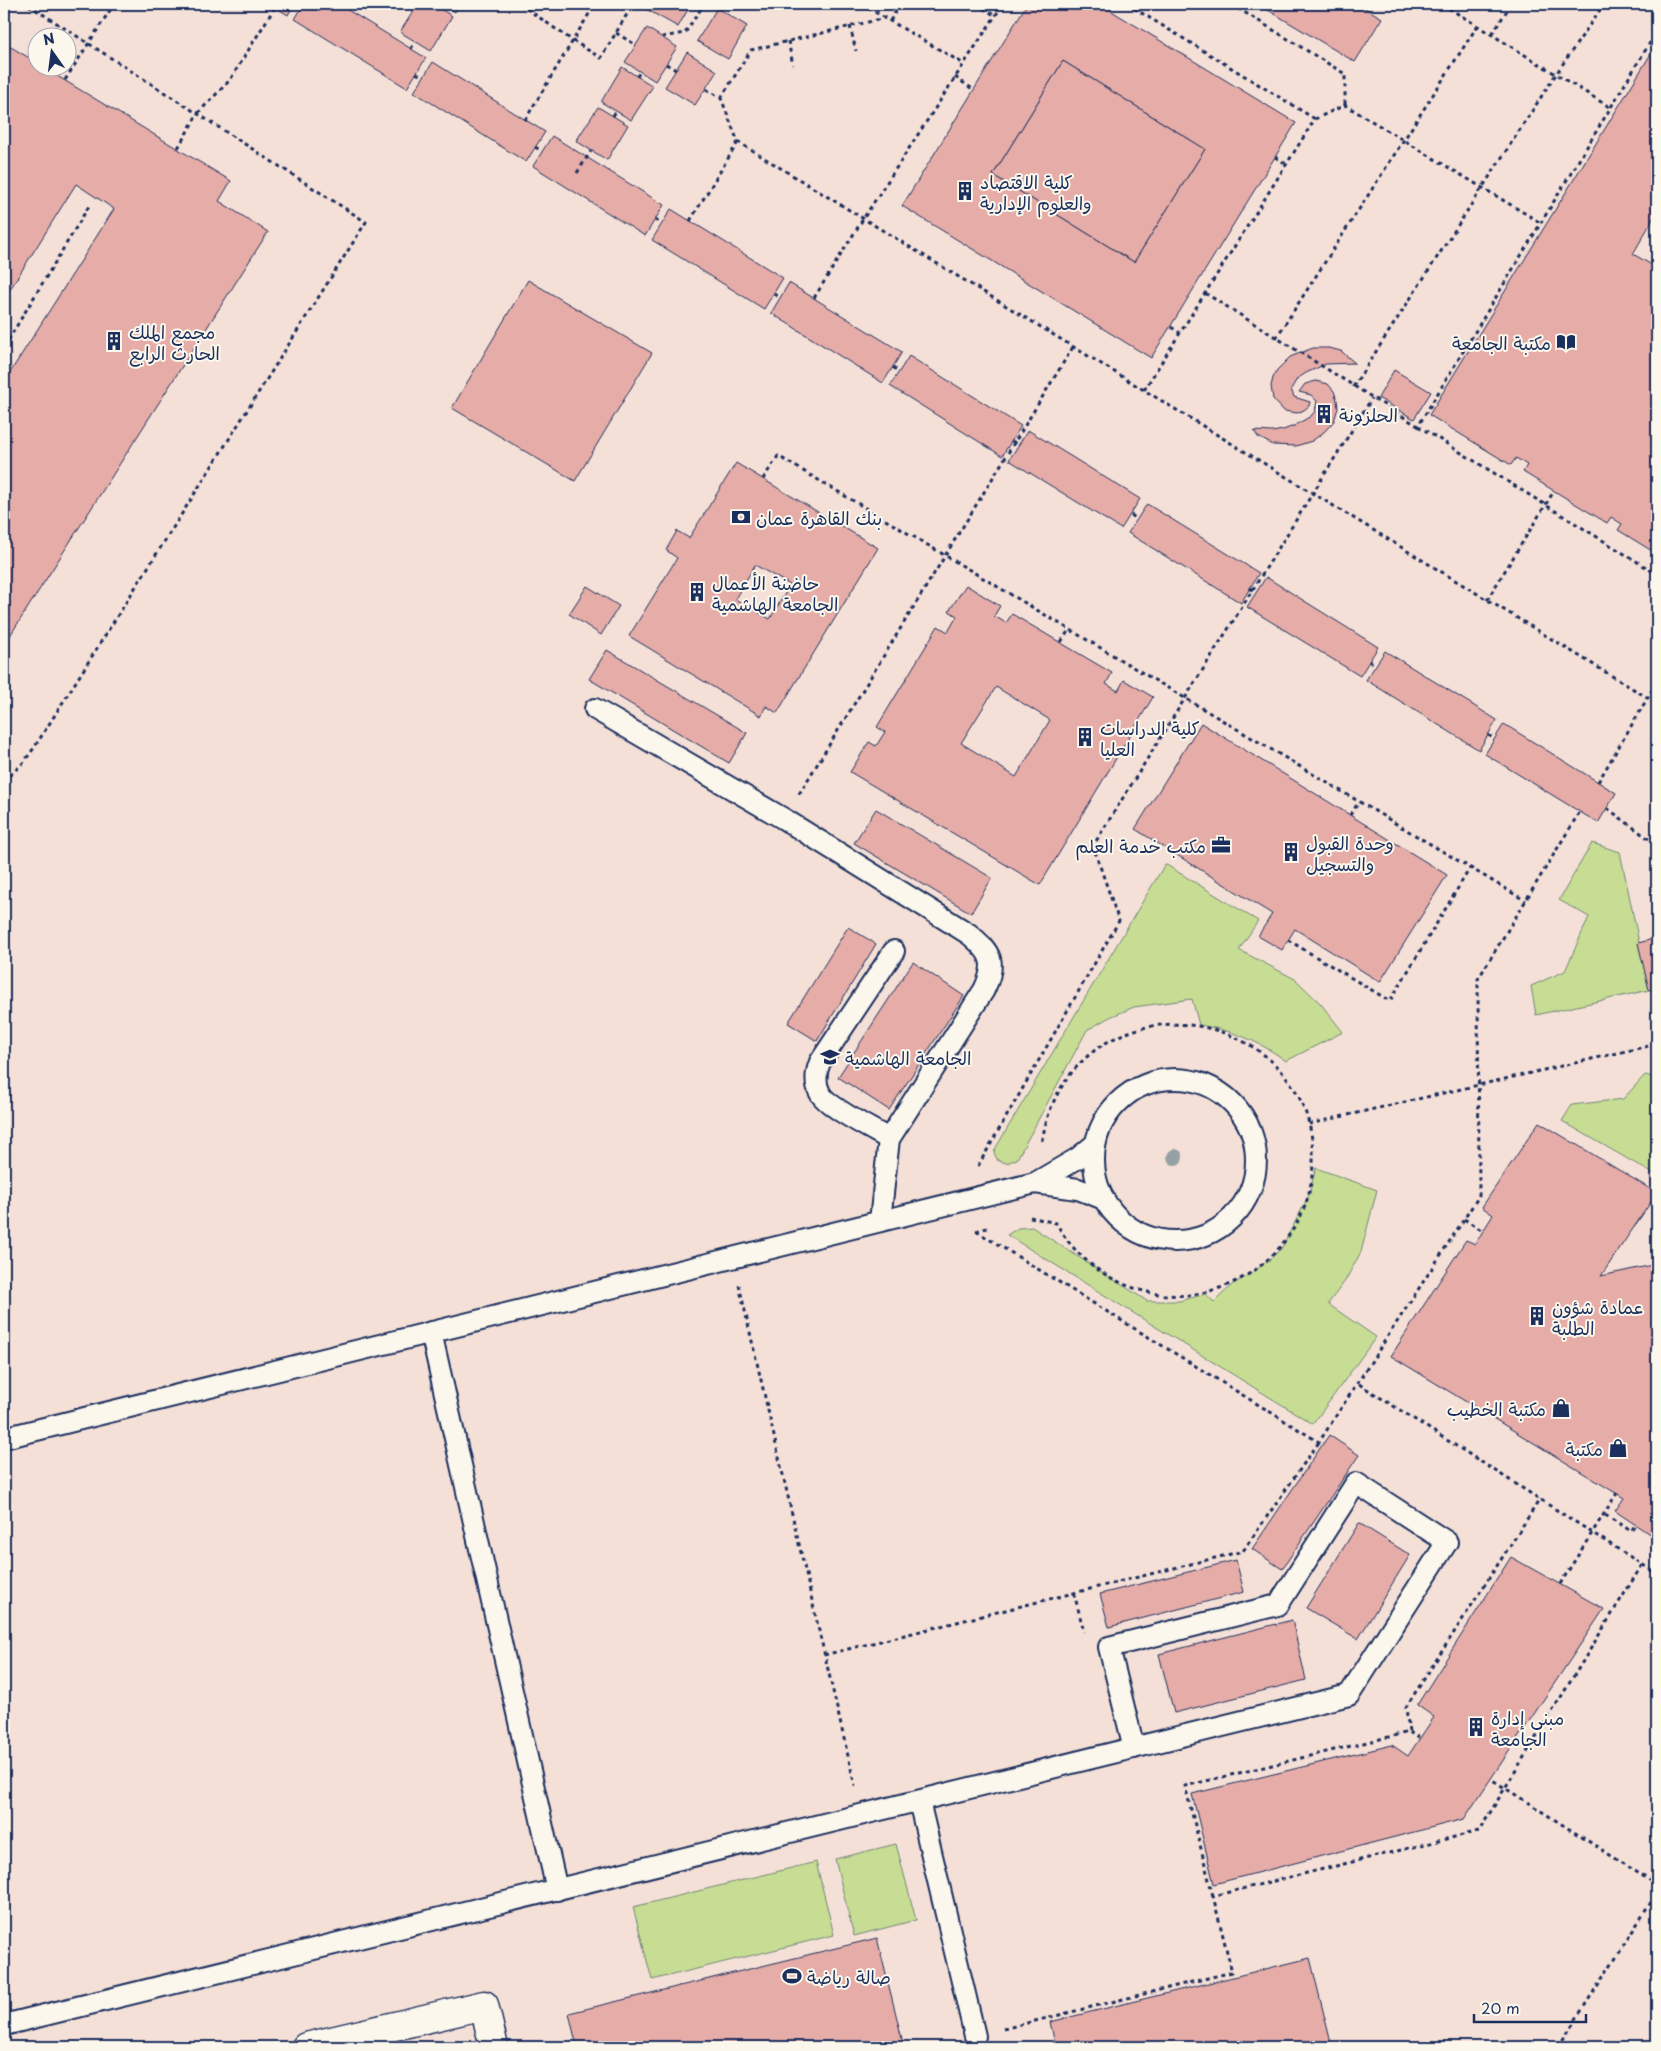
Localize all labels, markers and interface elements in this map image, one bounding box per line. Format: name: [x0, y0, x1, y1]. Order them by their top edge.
text: N: [41, 27, 57, 50]
north arrow: [28, 28, 78, 78]
place label: كلية الاقتصاد والعلوم الإدارية: [980, 168, 1092, 218]
building icon: كلية الاقتصاد والعلوم الإدارية: [954, 180, 976, 202]
place label: مجمع الملك الحارث الرابع: [129, 318, 220, 367]
place label: مكتبة الجامعة: [1452, 329, 1551, 356]
building icon: مجمع الملك الحارث الرابع: [103, 330, 125, 352]
library icon: مكتبة الجامعة: [1555, 331, 1577, 353]
place label: الحلزونة: [1339, 401, 1398, 428]
building icon: الحلزونة: [1313, 403, 1335, 425]
place label: بنك القاهرة عمان: [756, 504, 882, 531]
bank icon: بنك القاهرة عمان: [730, 506, 752, 528]
place label: حاضنة الأعمال الجامعة الهاشمية: [712, 569, 838, 617]
building icon: حاضنة الأعمال الجامعة الهاشمية: [686, 581, 708, 603]
place label: كلية الدراسات العليا: [1100, 714, 1200, 762]
building icon: كلية الدراسات العليا: [1074, 726, 1096, 748]
place label: وحدة القبول والتسجيل: [1306, 829, 1394, 877]
place label: مكتب خدمة العلم: [1075, 832, 1206, 861]
office icon: مكتب خدمة العلم: [1210, 834, 1232, 856]
building icon: وحدة القبول والتسجيل: [1280, 841, 1302, 863]
place label: الجامعة الهاشمية: [845, 1044, 971, 1071]
school or university icon: الجامعة الهاشمية: [819, 1046, 841, 1068]
place label: عمادة شؤون الطلبة: [1552, 1293, 1644, 1341]
building icon: عمادة شؤون الطلبة: [1526, 1305, 1548, 1327]
place label: مكتبة الخطيب: [1447, 1395, 1546, 1422]
shop icon: مكتبة الخطيب: [1550, 1397, 1572, 1419]
place label: مكتبة: [1566, 1435, 1603, 1462]
shop icon: مكتبة: [1607, 1437, 1629, 1459]
place label: مبنى إدارة الجامعة: [1491, 1704, 1564, 1752]
building icon: مبنى إدارة الجامعة: [1465, 1716, 1487, 1738]
place label: صالة رياضة: [807, 1963, 891, 1990]
sports icon: صالة رياضة: [781, 1965, 803, 1987]
scale bar: [1474, 1991, 1586, 2023]
text: 20 m: [1481, 1996, 1520, 2019]

